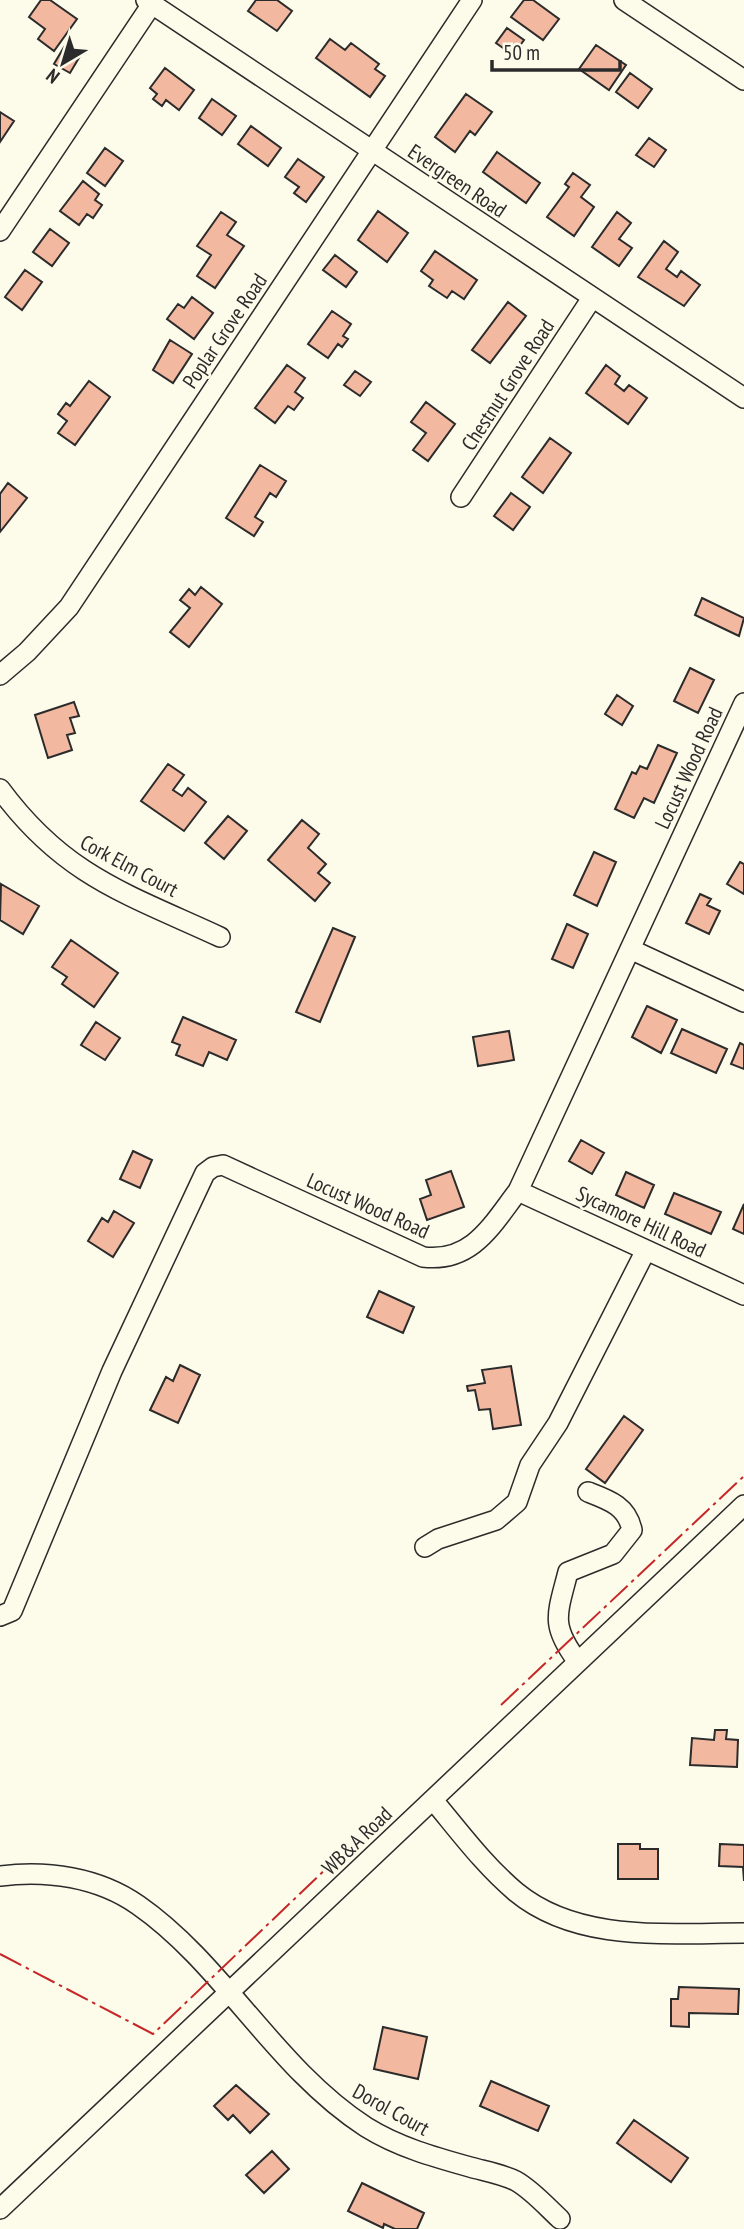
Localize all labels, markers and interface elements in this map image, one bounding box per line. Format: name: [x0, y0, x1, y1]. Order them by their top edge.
north arrow: [28, 28, 98, 98]
scale bar: [492, 28, 620, 72]
text: 50 m: [503, 39, 540, 66]
text: N: [41, 64, 64, 89]
street label: Evergreen Road: [403, 138, 512, 223]
street label: Poplar Grove Road: [176, 268, 273, 393]
street label: Chestnut Grove Road: [455, 314, 560, 455]
street label: Locust Wood Road: [649, 703, 729, 833]
street label: Cork Elm Court: [76, 828, 183, 903]
street label: Locust Wood Road: [303, 1167, 434, 1245]
street label: Sycamore Hill Road: [572, 1180, 710, 1263]
street label: WB&A Road: [316, 1801, 397, 1881]
street label: Dorol Court: [348, 2078, 435, 2142]

